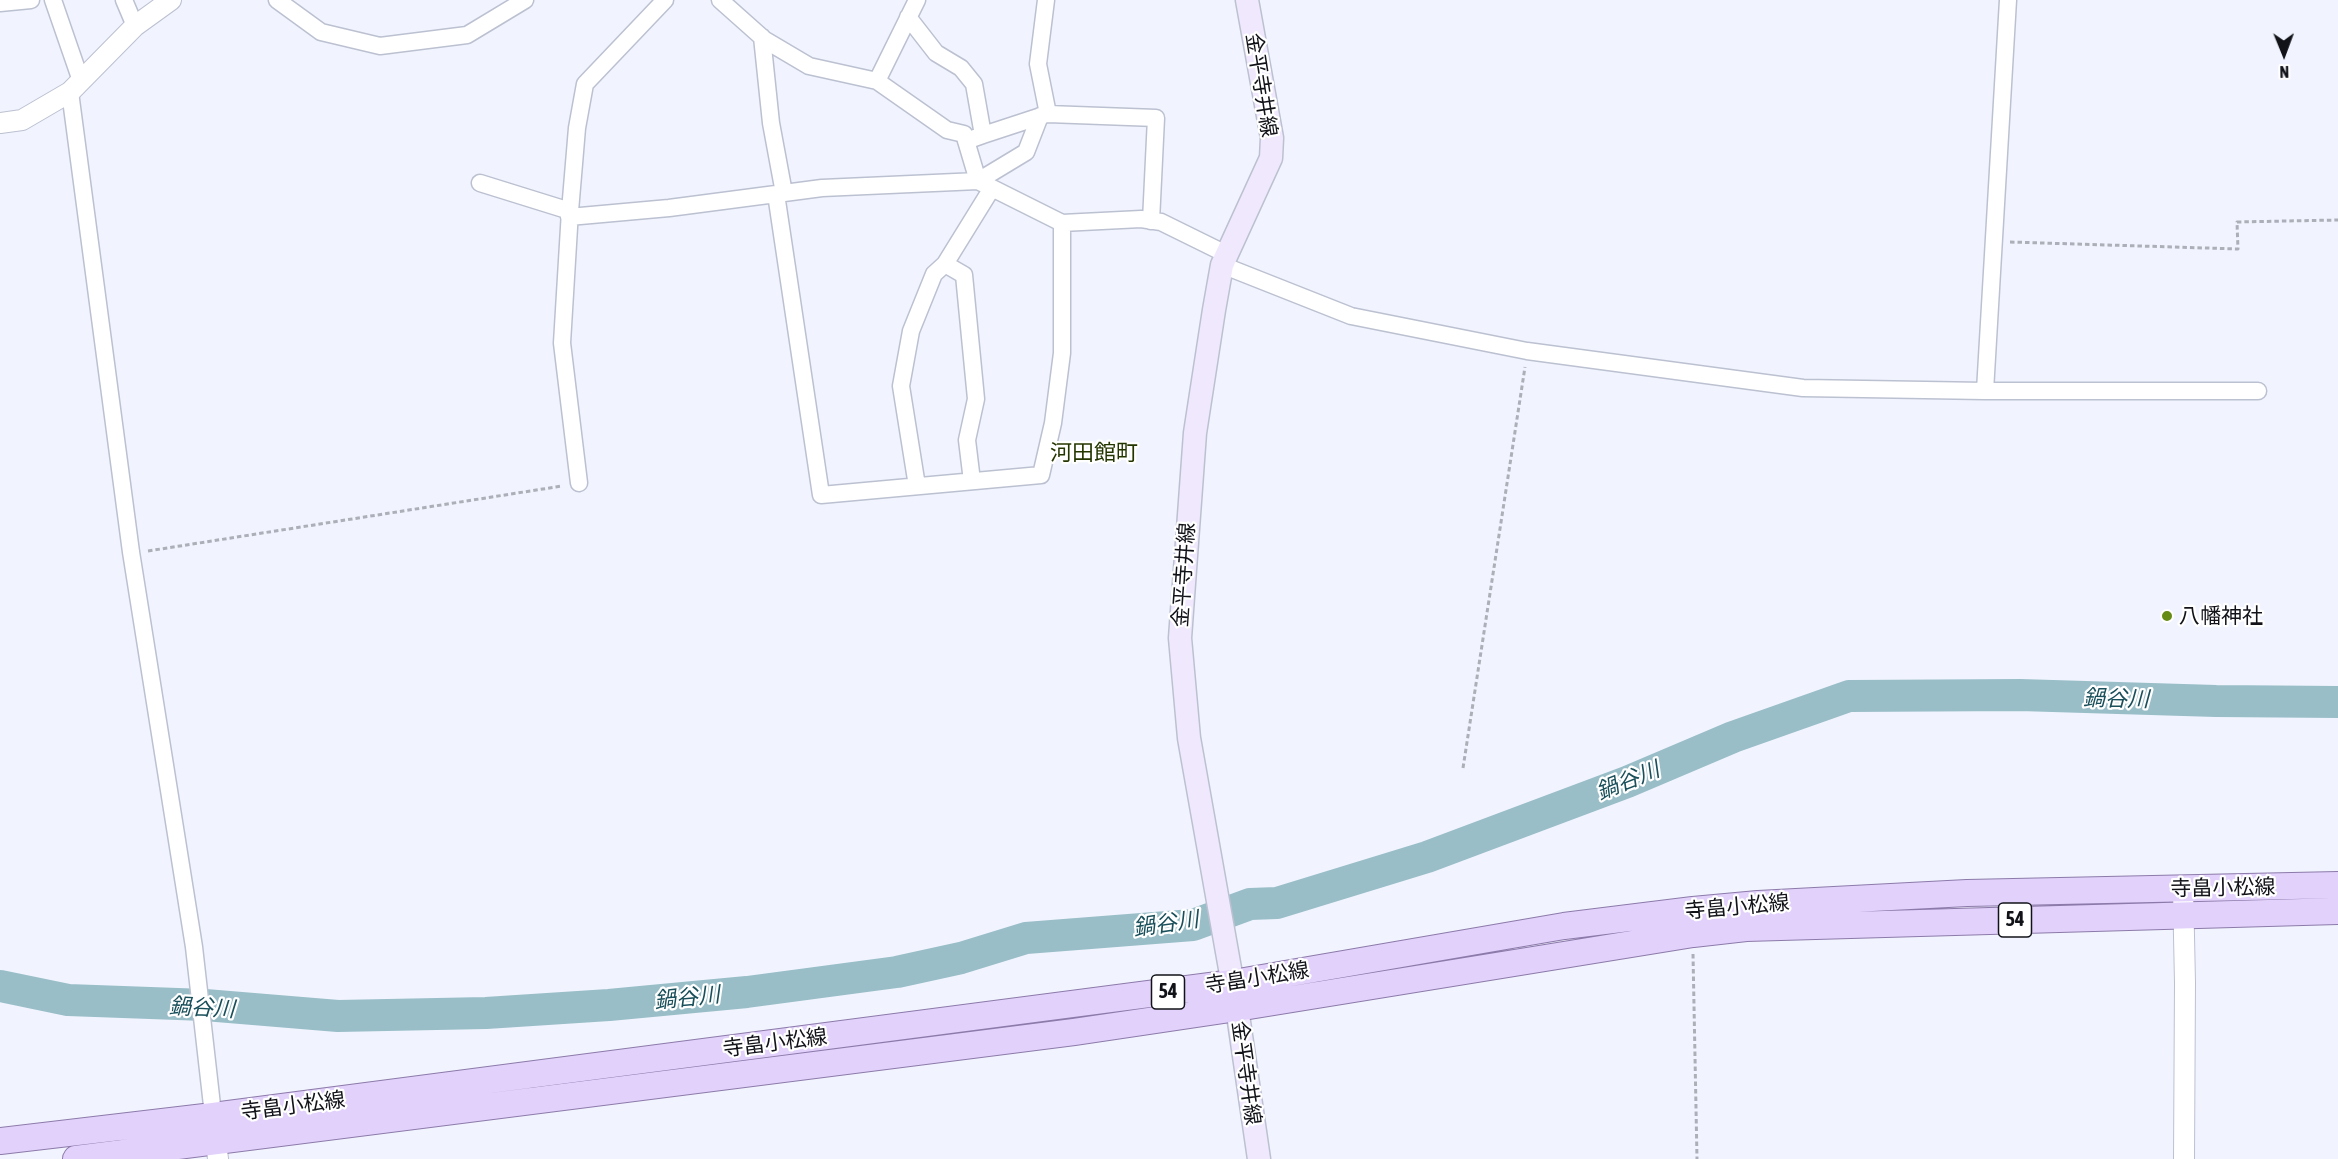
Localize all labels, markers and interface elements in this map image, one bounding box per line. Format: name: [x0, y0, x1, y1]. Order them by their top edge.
north arrow: [2254, 24, 2314, 84]
street label: 金平寺井線: [1240, 31, 1282, 139]
text: N: [2279, 63, 2289, 81]
district label: 河田館町: [1050, 440, 1138, 466]
street label: 金平寺井線: [1168, 522, 1200, 628]
place label: 八幡神社: [2179, 603, 2263, 629]
marker: 八幡神社: [2160, 609, 2174, 623]
water label: 鍋谷川: [2083, 685, 2149, 713]
water label: 鍋谷川: [1592, 756, 1664, 806]
street label: 寺畠小松線: [2170, 874, 2276, 902]
street label: 寺畠小松線: [1684, 890, 1790, 924]
road number: 54: [1998, 903, 2032, 937]
water label: 鍋谷川: [1131, 906, 1201, 942]
street label: 寺畠小松線: [1203, 957, 1311, 999]
road number: 54: [1152, 975, 1184, 1009]
water label: 鍋谷川: [653, 981, 721, 1015]
water label: 鍋谷川: [168, 993, 236, 1023]
street label: 金平寺井線: [1226, 1019, 1266, 1127]
street label: 寺畠小松線: [721, 1024, 829, 1062]
street label: 寺畠小松線: [239, 1087, 347, 1125]

